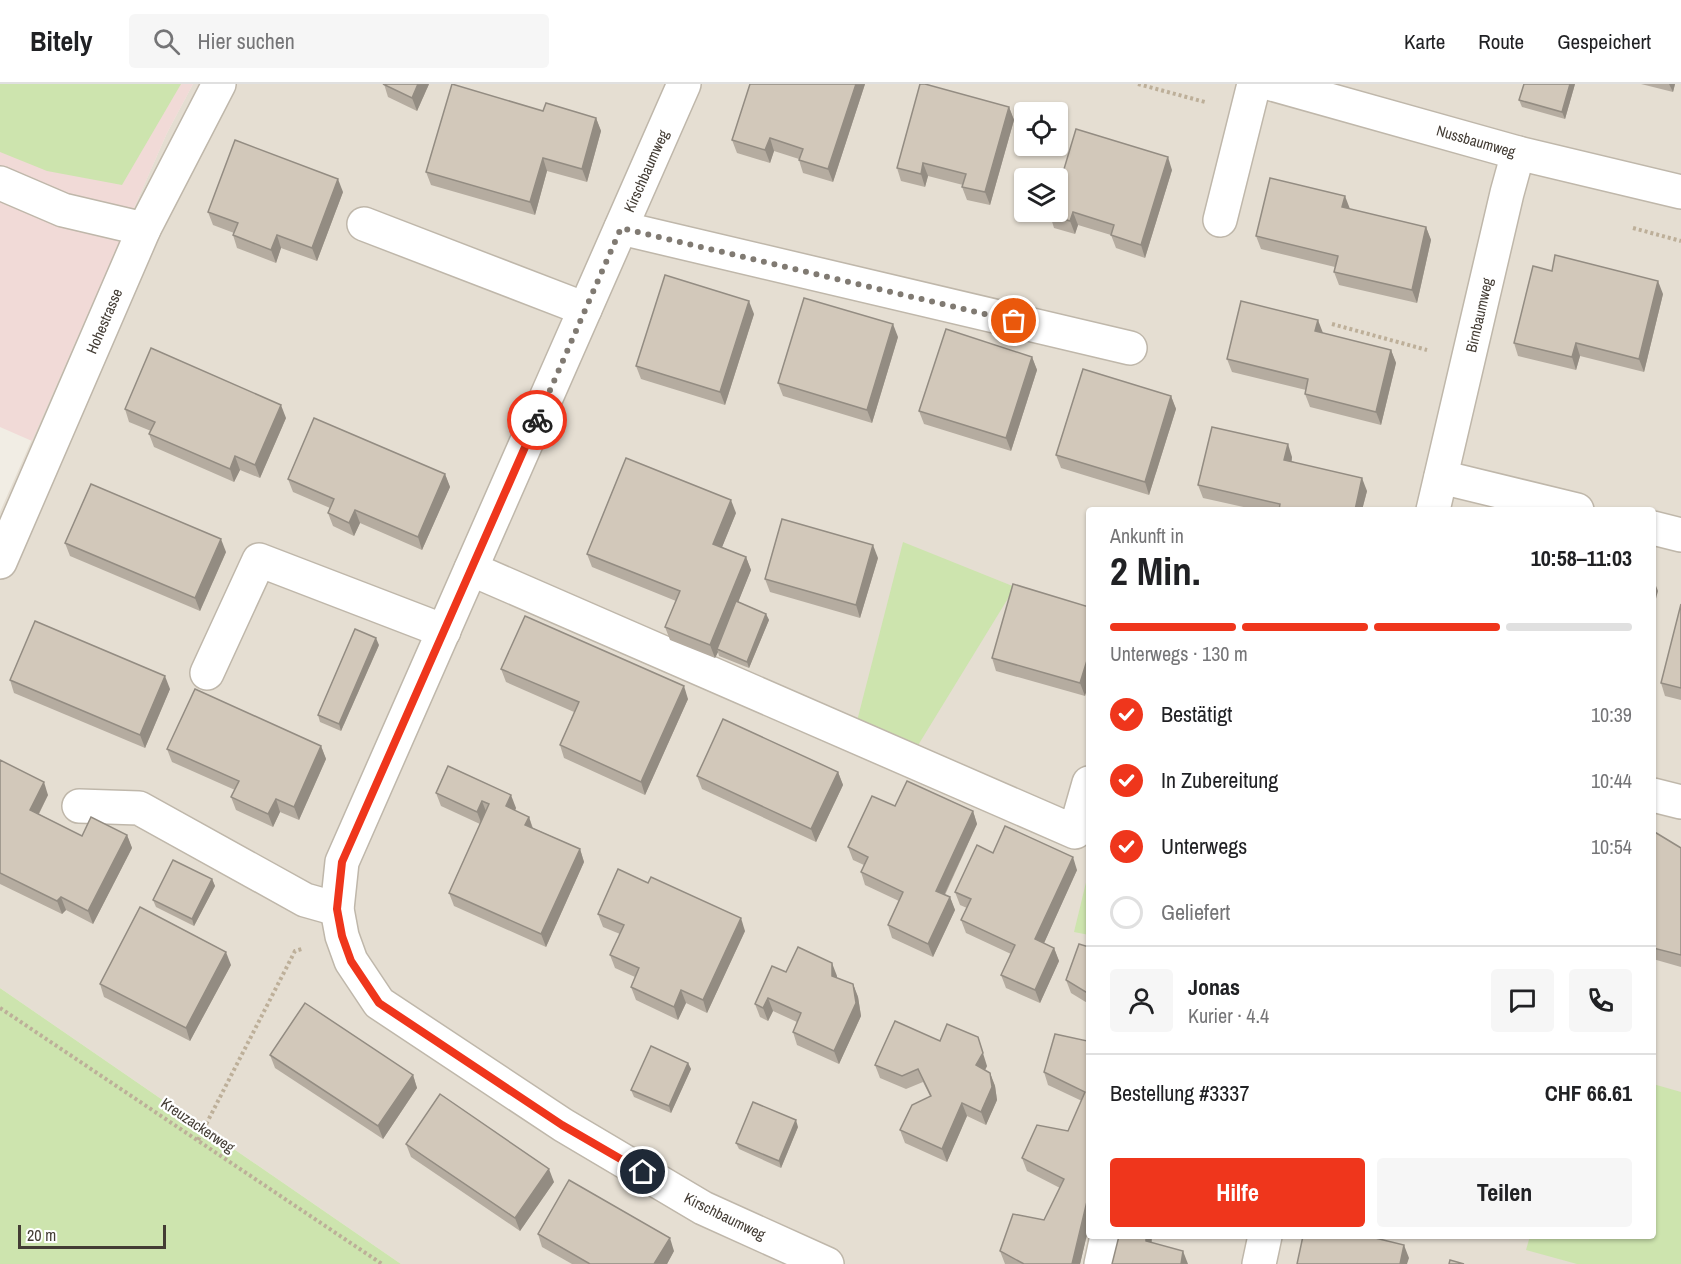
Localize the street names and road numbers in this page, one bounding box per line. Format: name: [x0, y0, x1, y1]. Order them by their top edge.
street label: Nussbaumweg: [1434, 120, 1518, 162]
street label: Kirschbaumweg: [618, 126, 674, 216]
street label: Birnbaumweg: [1460, 276, 1498, 354]
street label: Hohestrasse: [81, 285, 127, 357]
street label: Kreuzackerweg: [157, 1093, 239, 1157]
street label: Kirschbaumweg: [681, 1187, 769, 1245]

